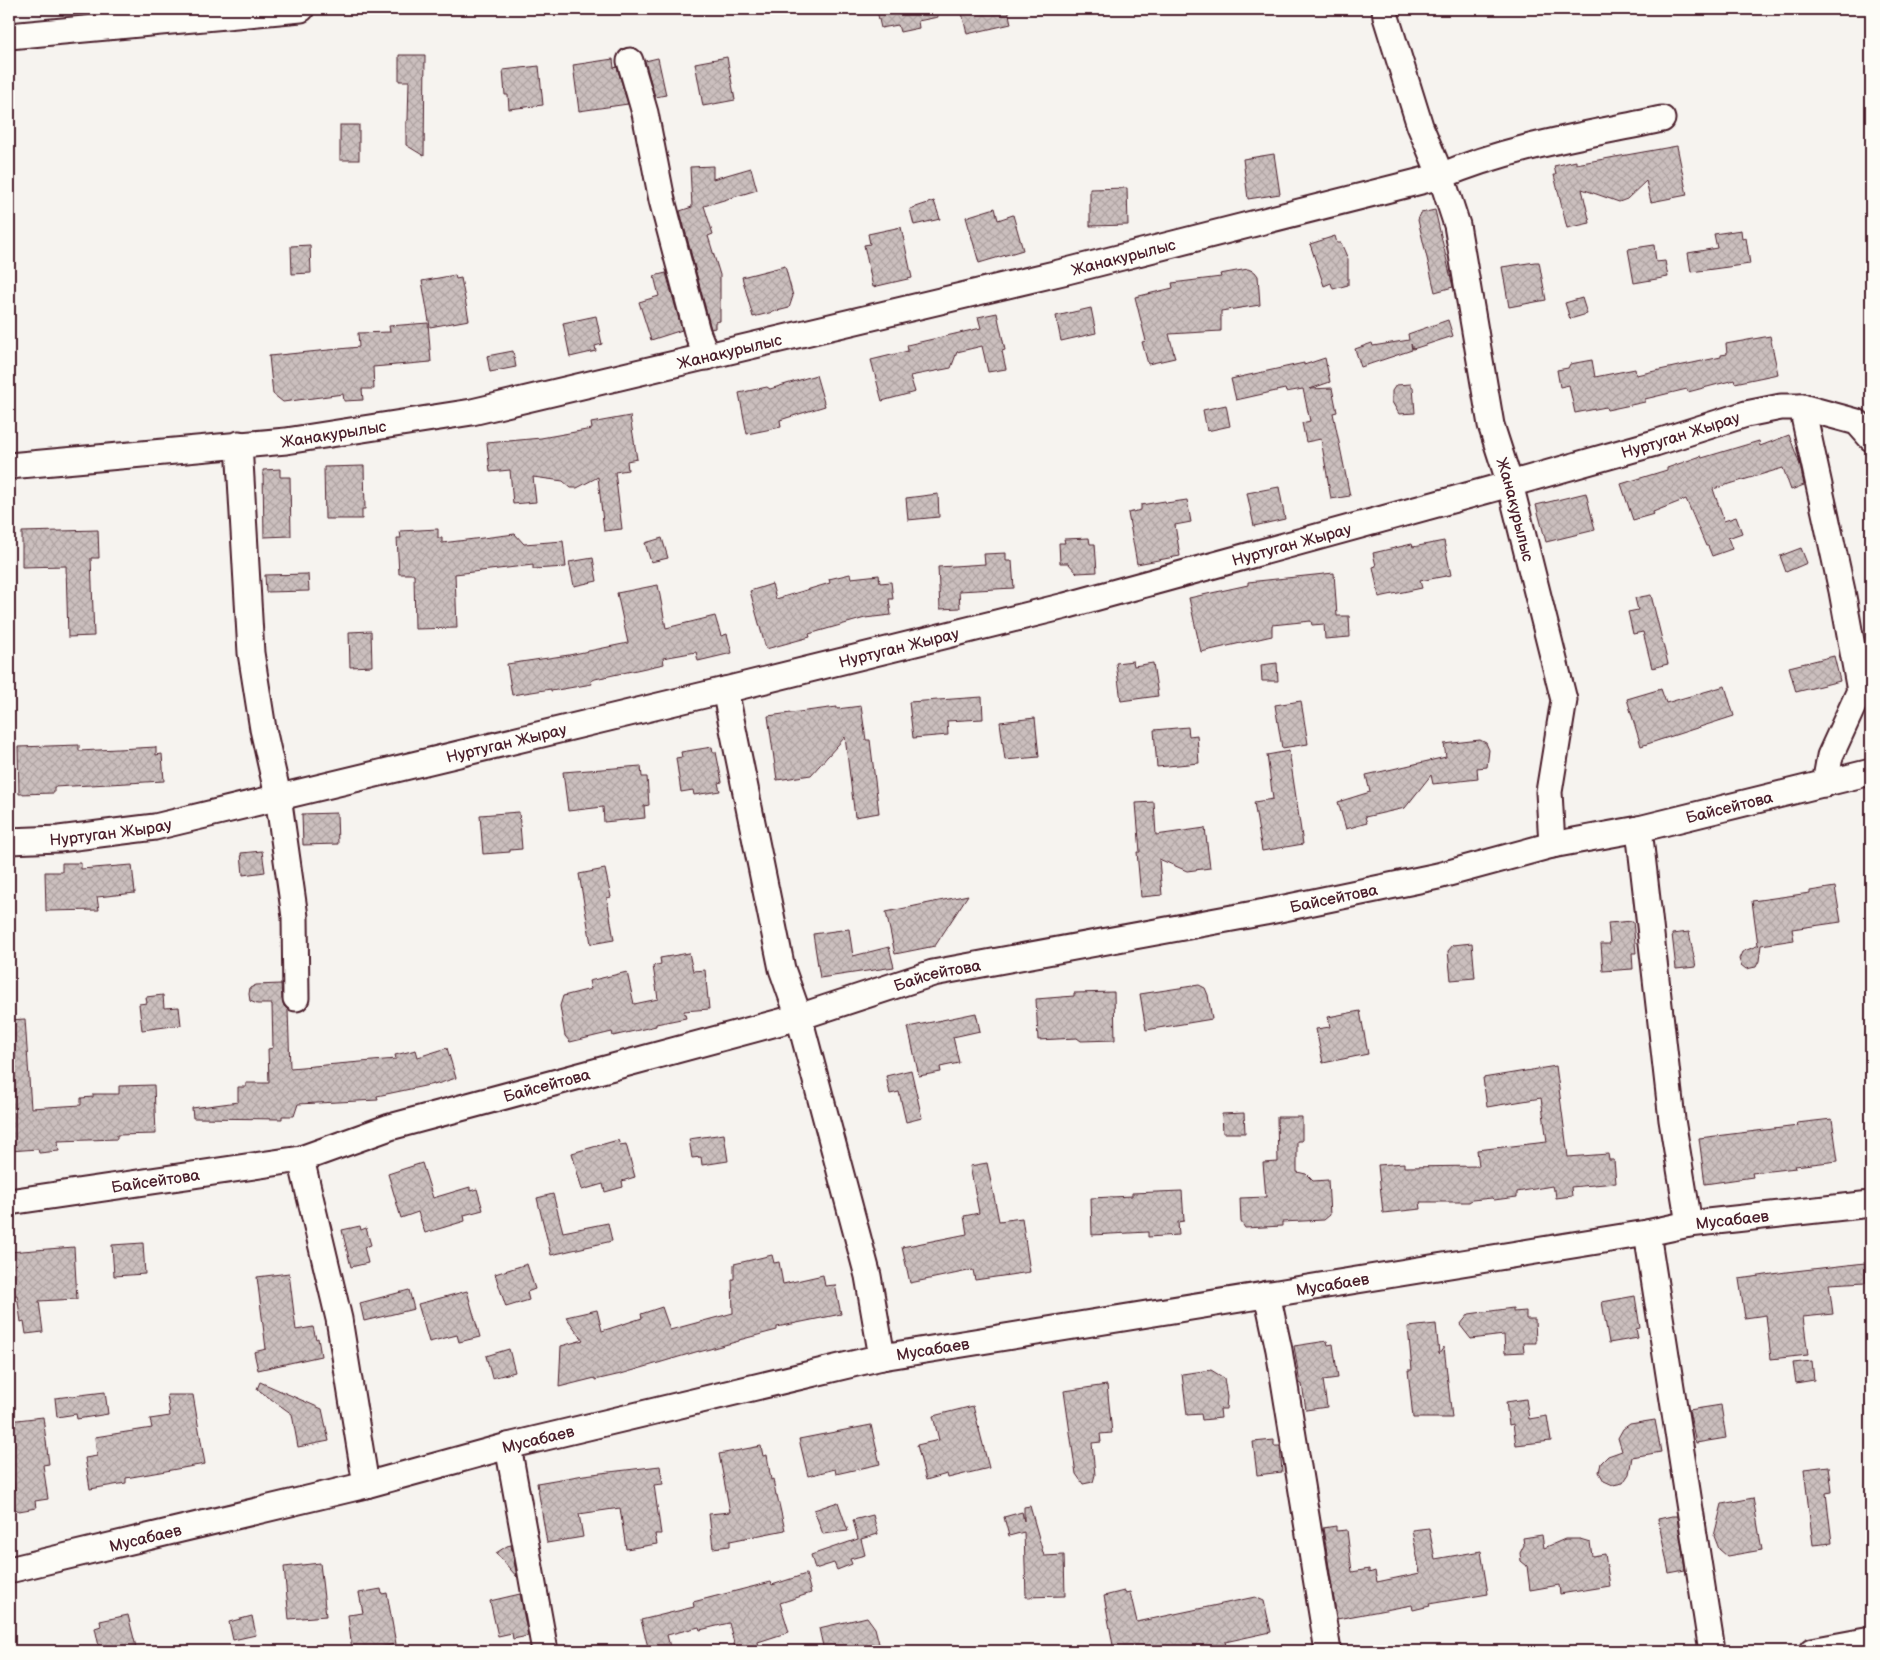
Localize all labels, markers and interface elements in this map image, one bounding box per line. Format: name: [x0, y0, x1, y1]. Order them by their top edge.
street label: Жанакурылыс: [1070, 236, 1178, 281]
street label: Жанакурылыс: [676, 331, 784, 374]
street label: Нуртуган Жырау: [1619, 408, 1743, 463]
street label: Жанакурылыс: [279, 417, 388, 453]
street label: Жанакурылыс: [1491, 456, 1537, 564]
street label: Нуртуган Жырау: [1230, 520, 1354, 571]
street label: Нуртуган Жырау: [837, 624, 962, 672]
street label: Нуртуган Жырау: [445, 720, 569, 768]
street label: Байсейтова: [1684, 788, 1775, 828]
street label: Нуртуган Жырау: [49, 815, 174, 850]
street label: Байсейтова: [1288, 881, 1380, 918]
street label: Байсейтова: [892, 956, 983, 996]
street label: Байсейтова: [502, 1065, 593, 1107]
street label: Байсейтова: [110, 1166, 202, 1198]
street label: Мусабаев: [1695, 1207, 1771, 1234]
street label: Мусабаев: [1295, 1270, 1371, 1301]
street label: Мусабаев: [895, 1335, 971, 1366]
street label: Мусабаев: [500, 1422, 577, 1458]
street label: Мусабаев: [108, 1521, 184, 1557]

